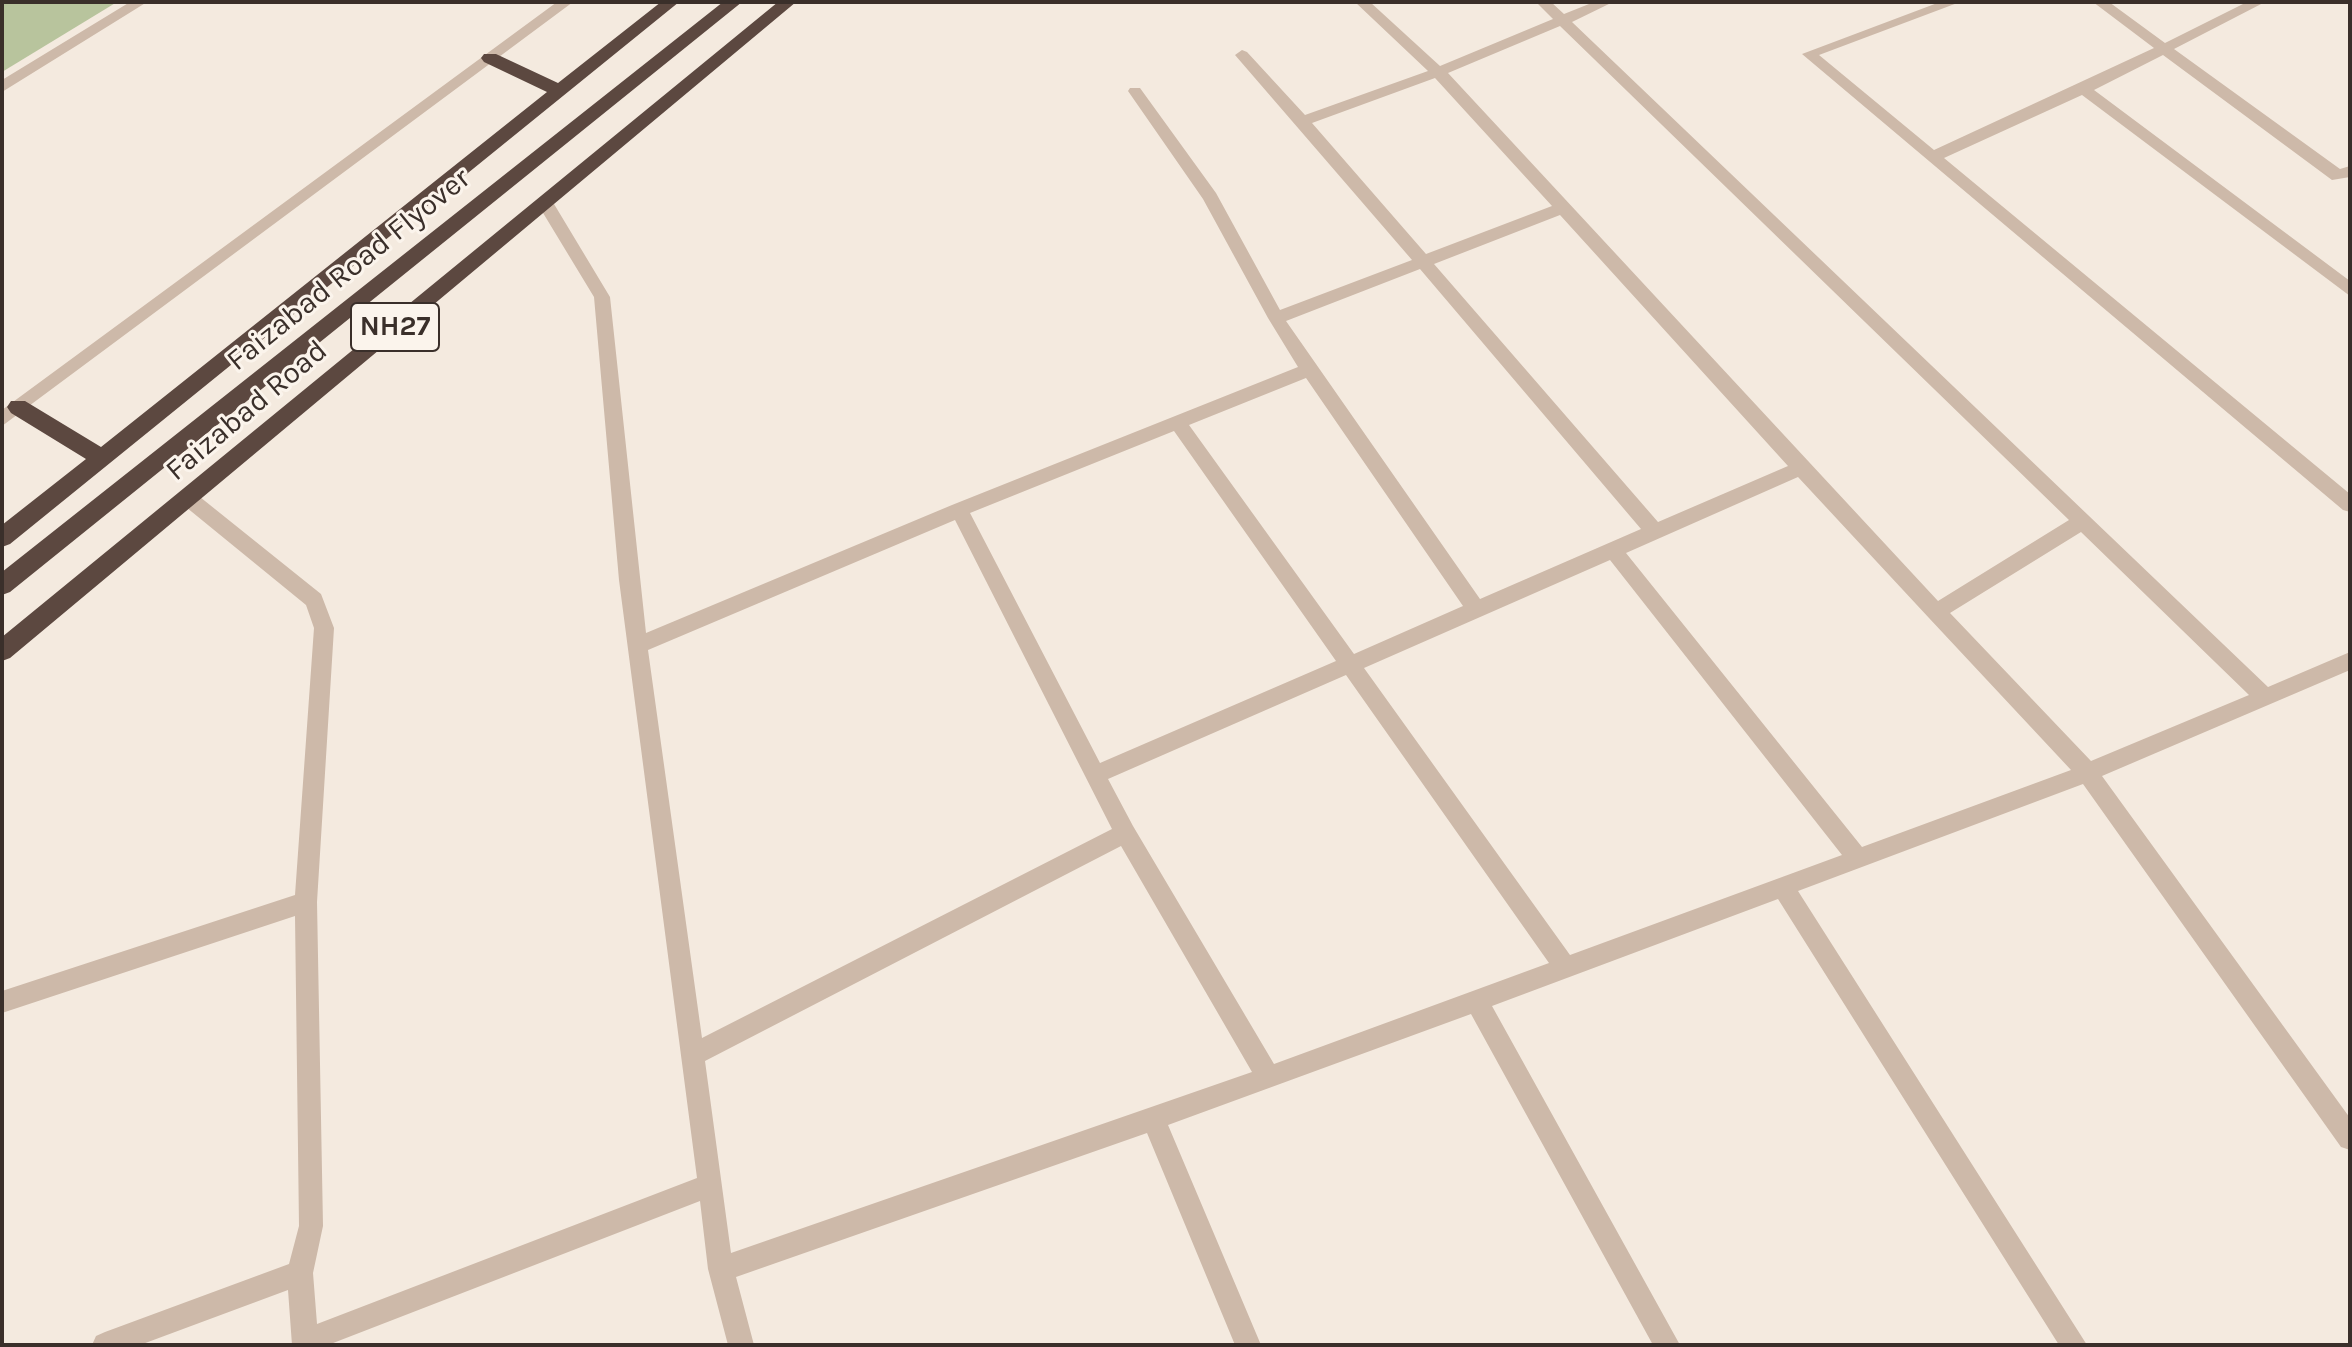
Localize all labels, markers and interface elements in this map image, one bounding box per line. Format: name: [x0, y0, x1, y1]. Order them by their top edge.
street label: Faizabad Road Flyover: [220, 161, 478, 379]
road number: NH27: [351, 303, 439, 351]
street label: Faizabad Road: [159, 333, 335, 489]

